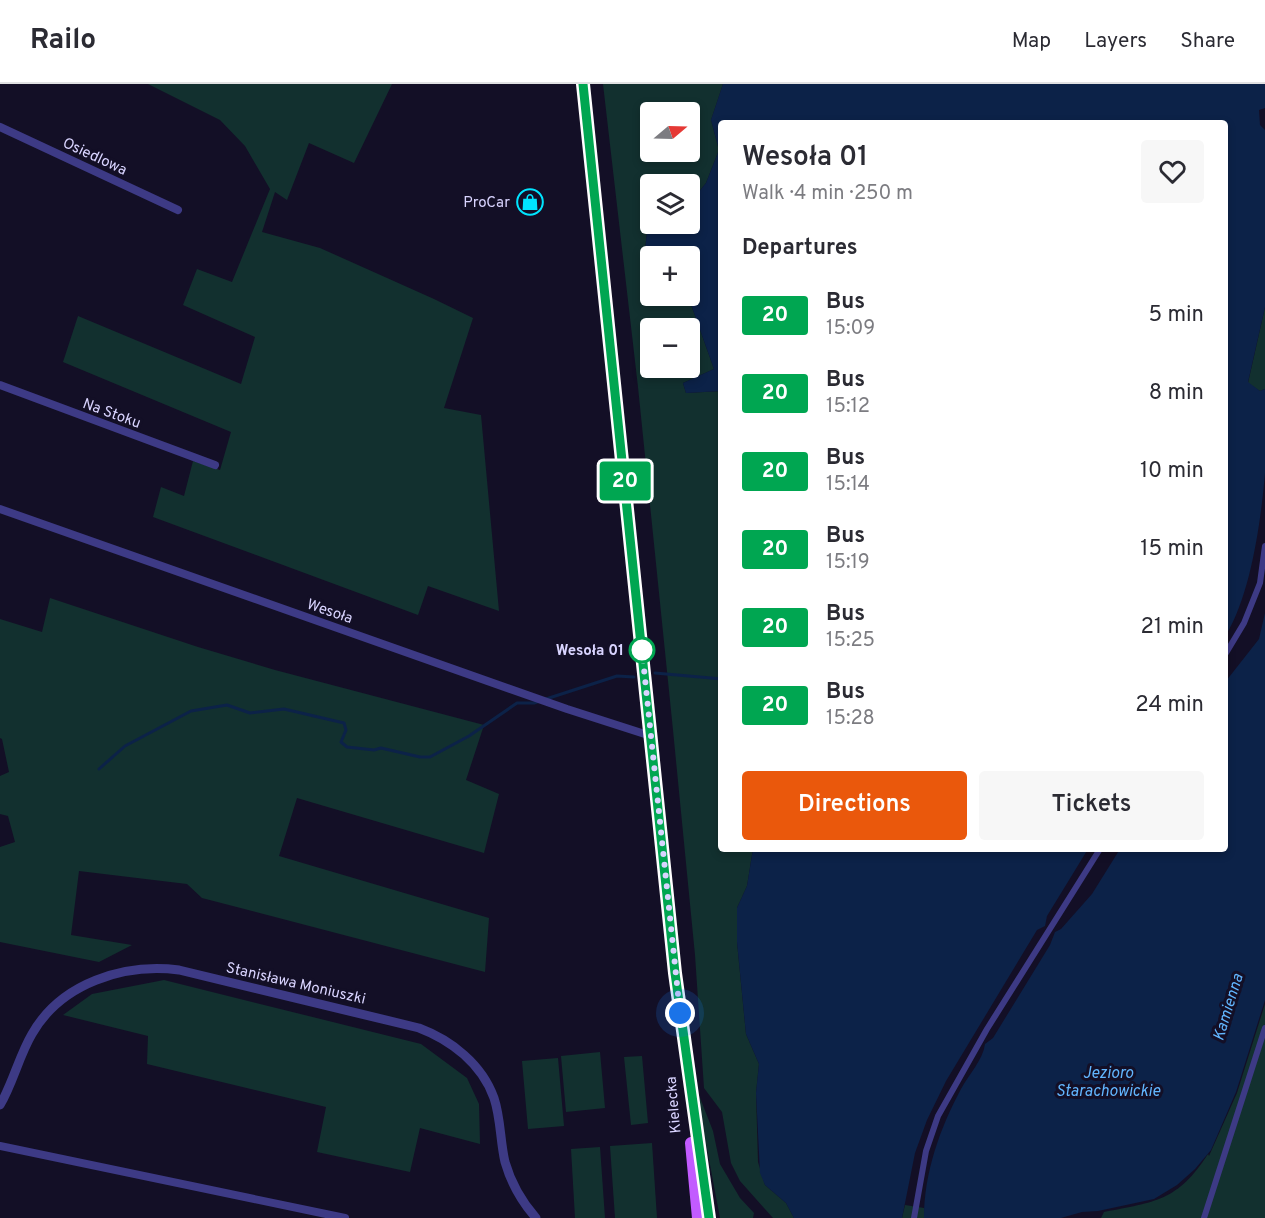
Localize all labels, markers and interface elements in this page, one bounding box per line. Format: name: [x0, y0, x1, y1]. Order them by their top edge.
text: Railo: [30, 23, 96, 59]
text: Map: [1012, 28, 1051, 55]
text: Layers: [1084, 28, 1147, 55]
text: Share: [1180, 28, 1235, 55]
north arrow: [640, 102, 700, 162]
map controls: [640, 102, 700, 378]
street label: Osiedlowa: [59, 134, 130, 181]
text: Wesoła 01: [742, 140, 868, 176]
button: heart: [1141, 140, 1204, 203]
button: layers: [640, 174, 700, 234]
text: Walk · 4 min · 250 m: [742, 181, 913, 207]
shop icon: ProCar: [515, 187, 545, 217]
place label: ProCar: [463, 194, 510, 213]
text: Departures: [742, 235, 858, 262]
button: +: [640, 246, 700, 306]
text: Bus: [826, 289, 865, 316]
text: 20: [762, 302, 788, 329]
text: 5 min: [1149, 302, 1204, 329]
text: 15:09: [826, 316, 875, 342]
button: −: [640, 318, 700, 378]
text: Bus: [826, 367, 865, 394]
text: 20: [762, 380, 788, 407]
text: 8 min: [1149, 380, 1204, 407]
text: 15:12: [826, 394, 870, 420]
street label: Na Stoku: [80, 395, 143, 434]
text: Bus: [826, 445, 865, 472]
text: 20: [762, 458, 788, 485]
text: 10 min: [1140, 458, 1204, 485]
line badge: 20: [598, 462, 652, 500]
text: 20: [612, 468, 638, 495]
text: 15:14: [826, 472, 870, 498]
text: Bus: [826, 523, 865, 550]
text: 20: [762, 536, 788, 563]
text: 15 min: [1140, 536, 1204, 563]
text: 15:19: [826, 550, 870, 576]
street label: Wesoła: [304, 596, 355, 629]
text: Bus: [826, 601, 865, 628]
text: 20: [762, 614, 788, 641]
text: 21 min: [1141, 614, 1204, 641]
text: 15:25: [826, 628, 875, 654]
marker: Wesoła 01: [629, 637, 655, 663]
place label: Wesoła 01: [556, 642, 624, 661]
text: Bus: [826, 679, 865, 706]
text: 20: [762, 692, 788, 719]
text: 24 min: [1135, 692, 1204, 719]
text: 15:28: [826, 706, 875, 732]
button: Directions: [742, 771, 967, 840]
button: Tickets: [979, 771, 1204, 840]
street label: Stanisława Moniuszki: [224, 959, 367, 1010]
water label: Kamienna: [1209, 971, 1249, 1044]
your location: [665, 998, 695, 1028]
water label: Jezioro Starachowickie: [1056, 1064, 1161, 1102]
street label: Kielecka: [663, 1076, 686, 1134]

